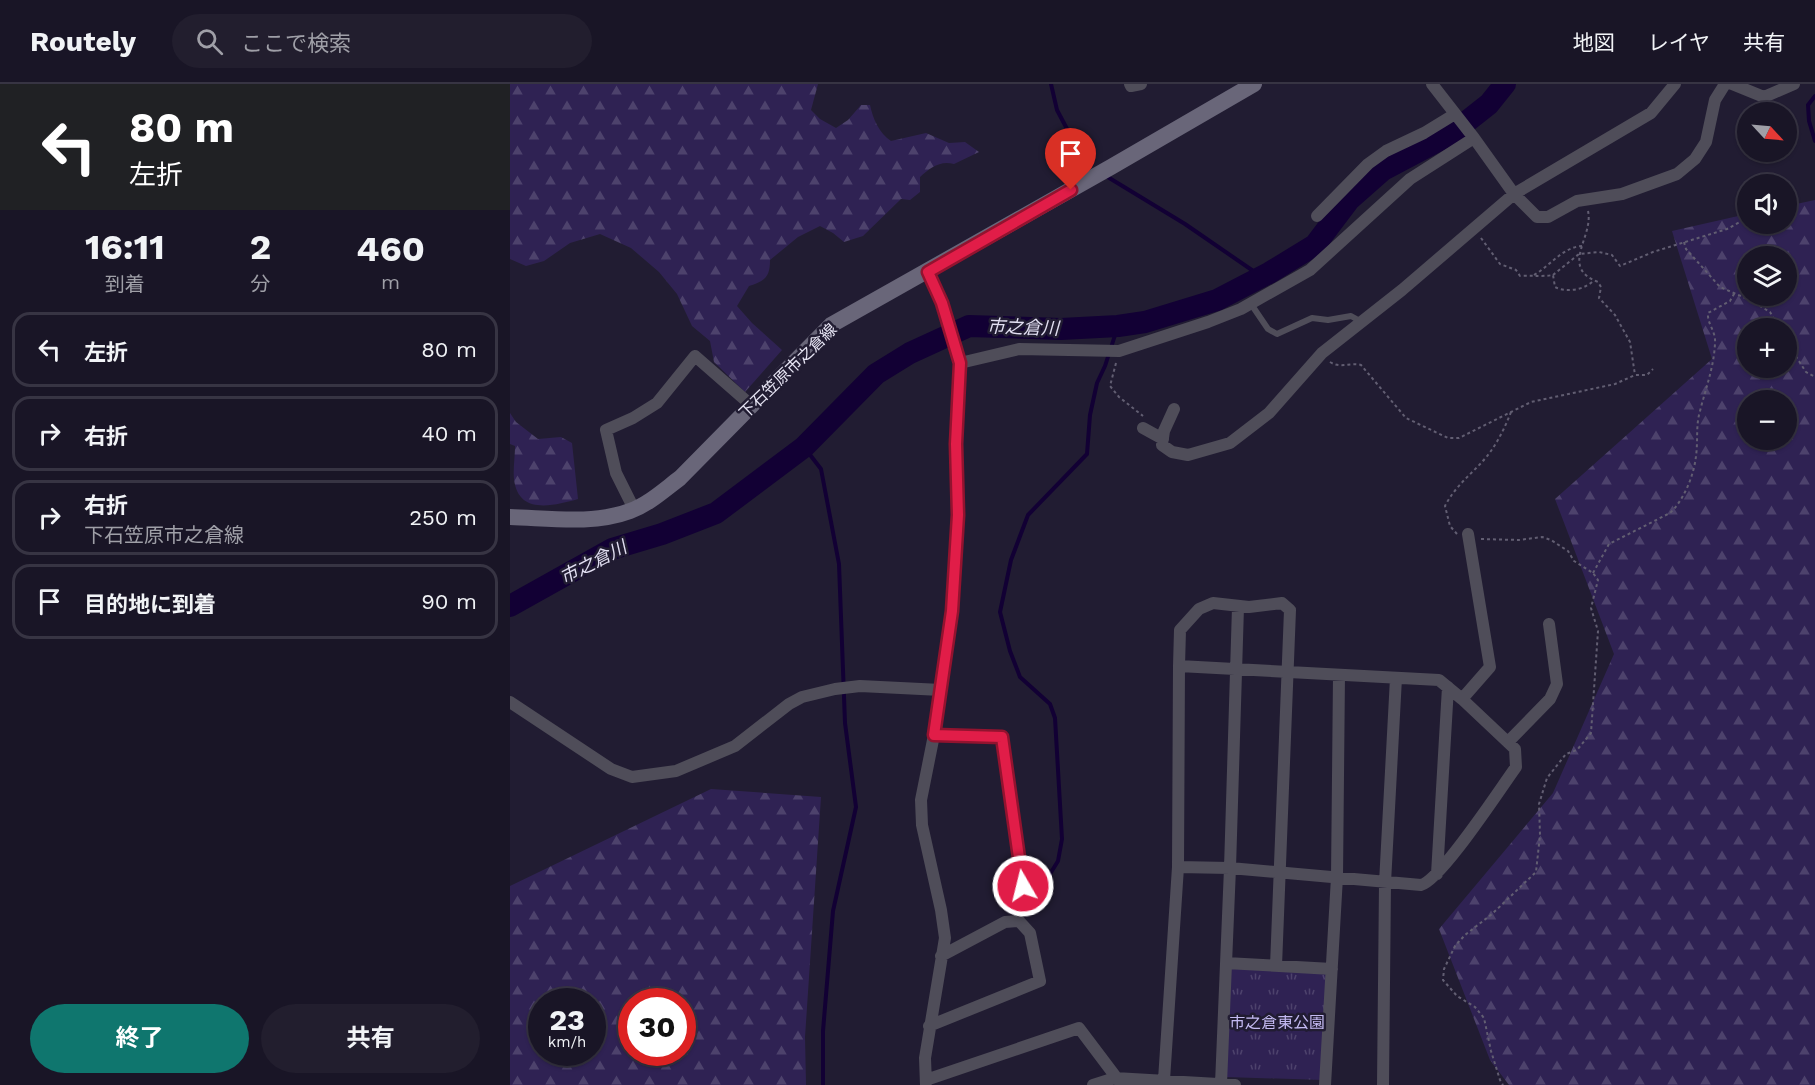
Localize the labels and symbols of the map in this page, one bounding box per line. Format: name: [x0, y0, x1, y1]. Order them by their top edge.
north arrow: [1737, 102, 1797, 162]
pin: [1045, 128, 1096, 190]
water label: 市之倉川: [987, 315, 1061, 339]
street label: 下石笠原市之倉線: [735, 320, 841, 422]
water label: 市之倉川: [556, 535, 632, 588]
position arrow: [991, 854, 1055, 918]
speed limit sign: 30: [618, 988, 696, 1066]
park label: 市之倉東公園: [1229, 1013, 1325, 1032]

